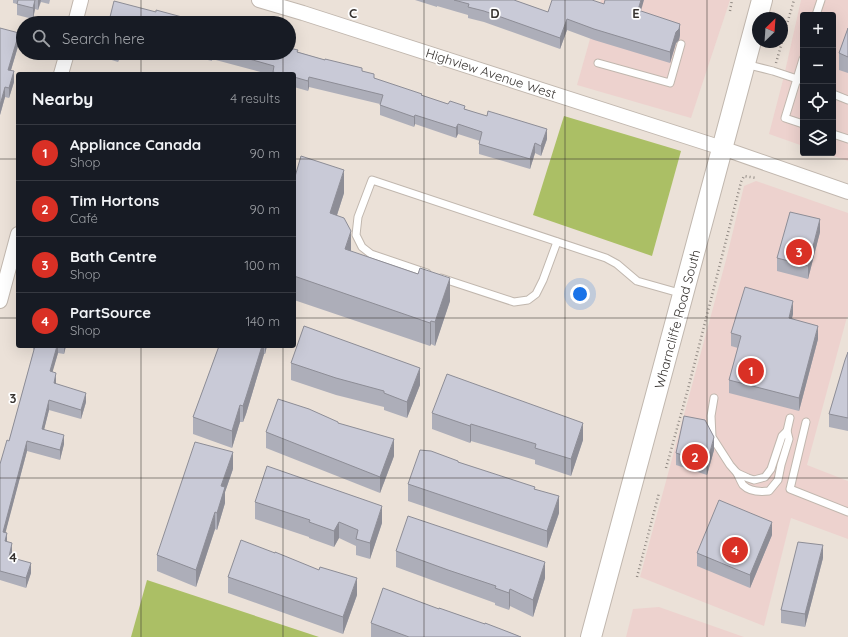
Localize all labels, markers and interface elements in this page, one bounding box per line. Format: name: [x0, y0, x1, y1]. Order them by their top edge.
text: C: [349, 5, 357, 21]
text: D: [490, 5, 500, 21]
text: E: [632, 5, 640, 21]
north arrow: [752, 12, 788, 48]
map controls: [800, 12, 836, 156]
button: +: [800, 12, 836, 48]
search box: [16, 16, 296, 60]
icon: search: [30, 27, 52, 49]
text: Search here: [62, 29, 145, 48]
street label: Highview Avenue West: [424, 44, 558, 102]
button: −: [800, 48, 836, 84]
button: locate: [800, 84, 836, 120]
text: Nearby: [32, 88, 93, 109]
text: 4 results: [230, 90, 280, 106]
button: layers: [800, 120, 836, 156]
text: Appliance Canada: [70, 135, 201, 154]
text: 1: [42, 145, 48, 161]
text: 90 m: [250, 145, 280, 161]
text: Shop: [70, 154, 100, 170]
text: Tim Hortons: [70, 191, 159, 210]
text: 2: [41, 201, 49, 217]
text: 90 m: [250, 201, 280, 217]
text: Café: [70, 210, 98, 226]
pin: 3: [786, 237, 812, 267]
text: Bath Centre: [70, 247, 157, 266]
street label: Wharncliffe Road South: [651, 248, 703, 390]
text: 3: [42, 257, 48, 273]
text: 100 m: [244, 257, 280, 273]
text: Shop: [70, 266, 100, 282]
your location: [570, 284, 590, 304]
text: PartSource: [70, 303, 151, 322]
text: 4: [41, 313, 49, 329]
text: 140 m: [245, 313, 280, 329]
text: Shop: [70, 322, 100, 338]
pin: 1: [738, 356, 764, 386]
text: 3: [10, 390, 17, 406]
pin: 2: [682, 442, 708, 472]
pin: 4: [722, 535, 748, 565]
text: 4: [9, 549, 17, 565]

